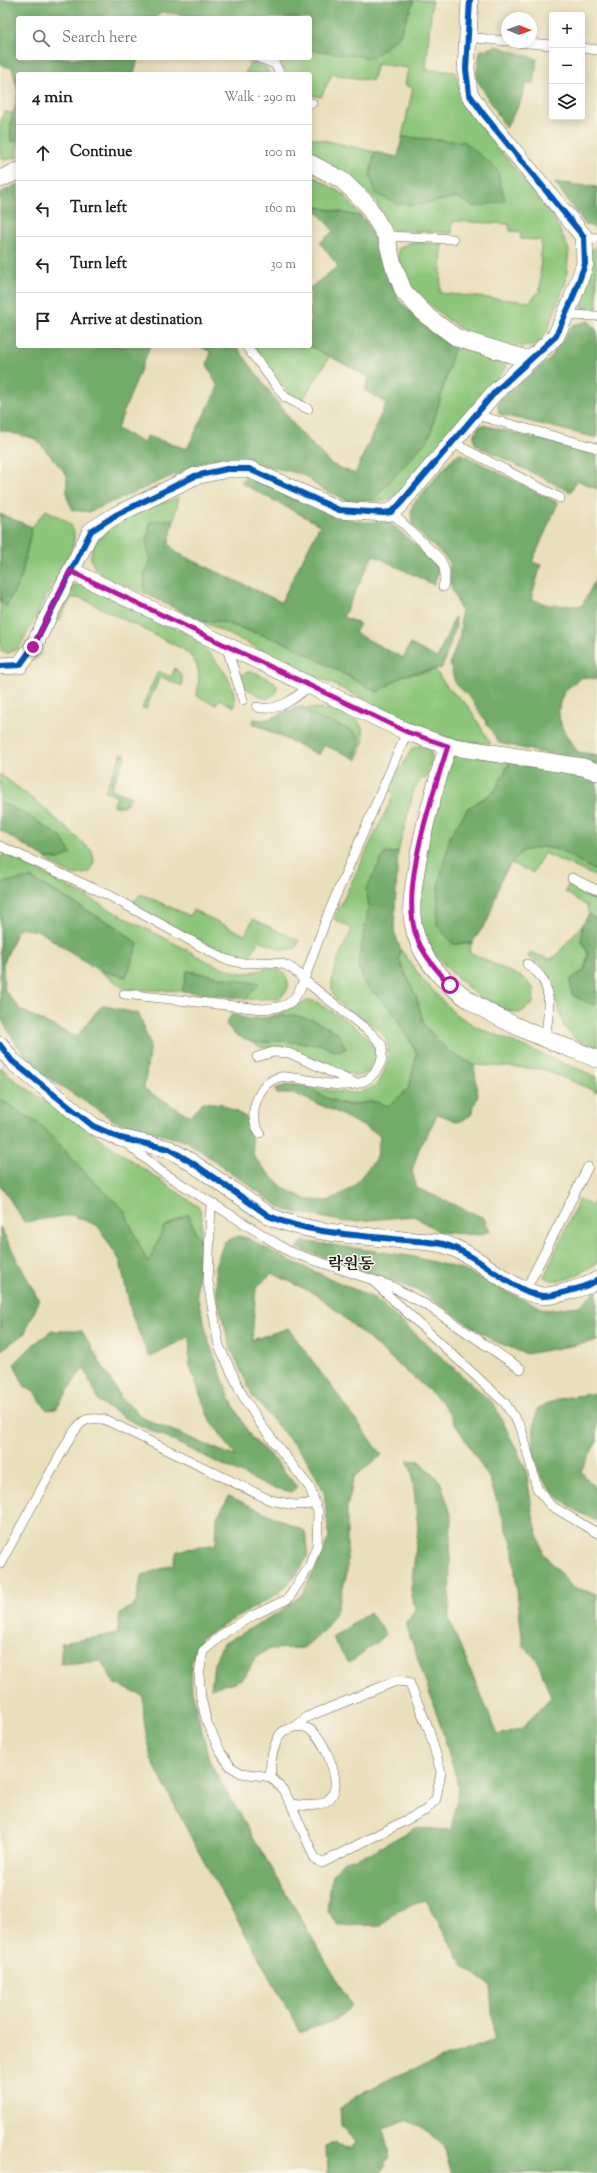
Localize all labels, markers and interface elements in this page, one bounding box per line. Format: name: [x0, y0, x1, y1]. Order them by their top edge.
north arrow: [501, 12, 537, 48]
map controls: [549, 12, 585, 120]
button: +: [549, 12, 585, 48]
search box: [16, 16, 312, 60]
icon: search: [30, 27, 52, 49]
text: Search here: [62, 28, 137, 49]
button: −: [549, 48, 585, 84]
button: layers: [549, 84, 585, 120]
text: 4 min: [32, 86, 73, 110]
text: Walk · 290 m: [224, 89, 296, 107]
icon: ahead: [32, 142, 54, 164]
text: Continue: [70, 142, 132, 163]
text: 100 m: [264, 144, 296, 162]
icon: left: [32, 198, 54, 220]
text: Turn left: [70, 198, 127, 219]
text: 160 m: [265, 200, 296, 218]
icon: left: [32, 254, 54, 276]
text: Turn left: [70, 254, 127, 275]
text: 30 m: [270, 256, 296, 274]
icon: arrive: [32, 310, 54, 332]
text: Arrive at destination: [70, 310, 203, 331]
route end: [24, 638, 42, 656]
route start: [441, 976, 459, 994]
district label: 락원동: [328, 1254, 375, 1277]

